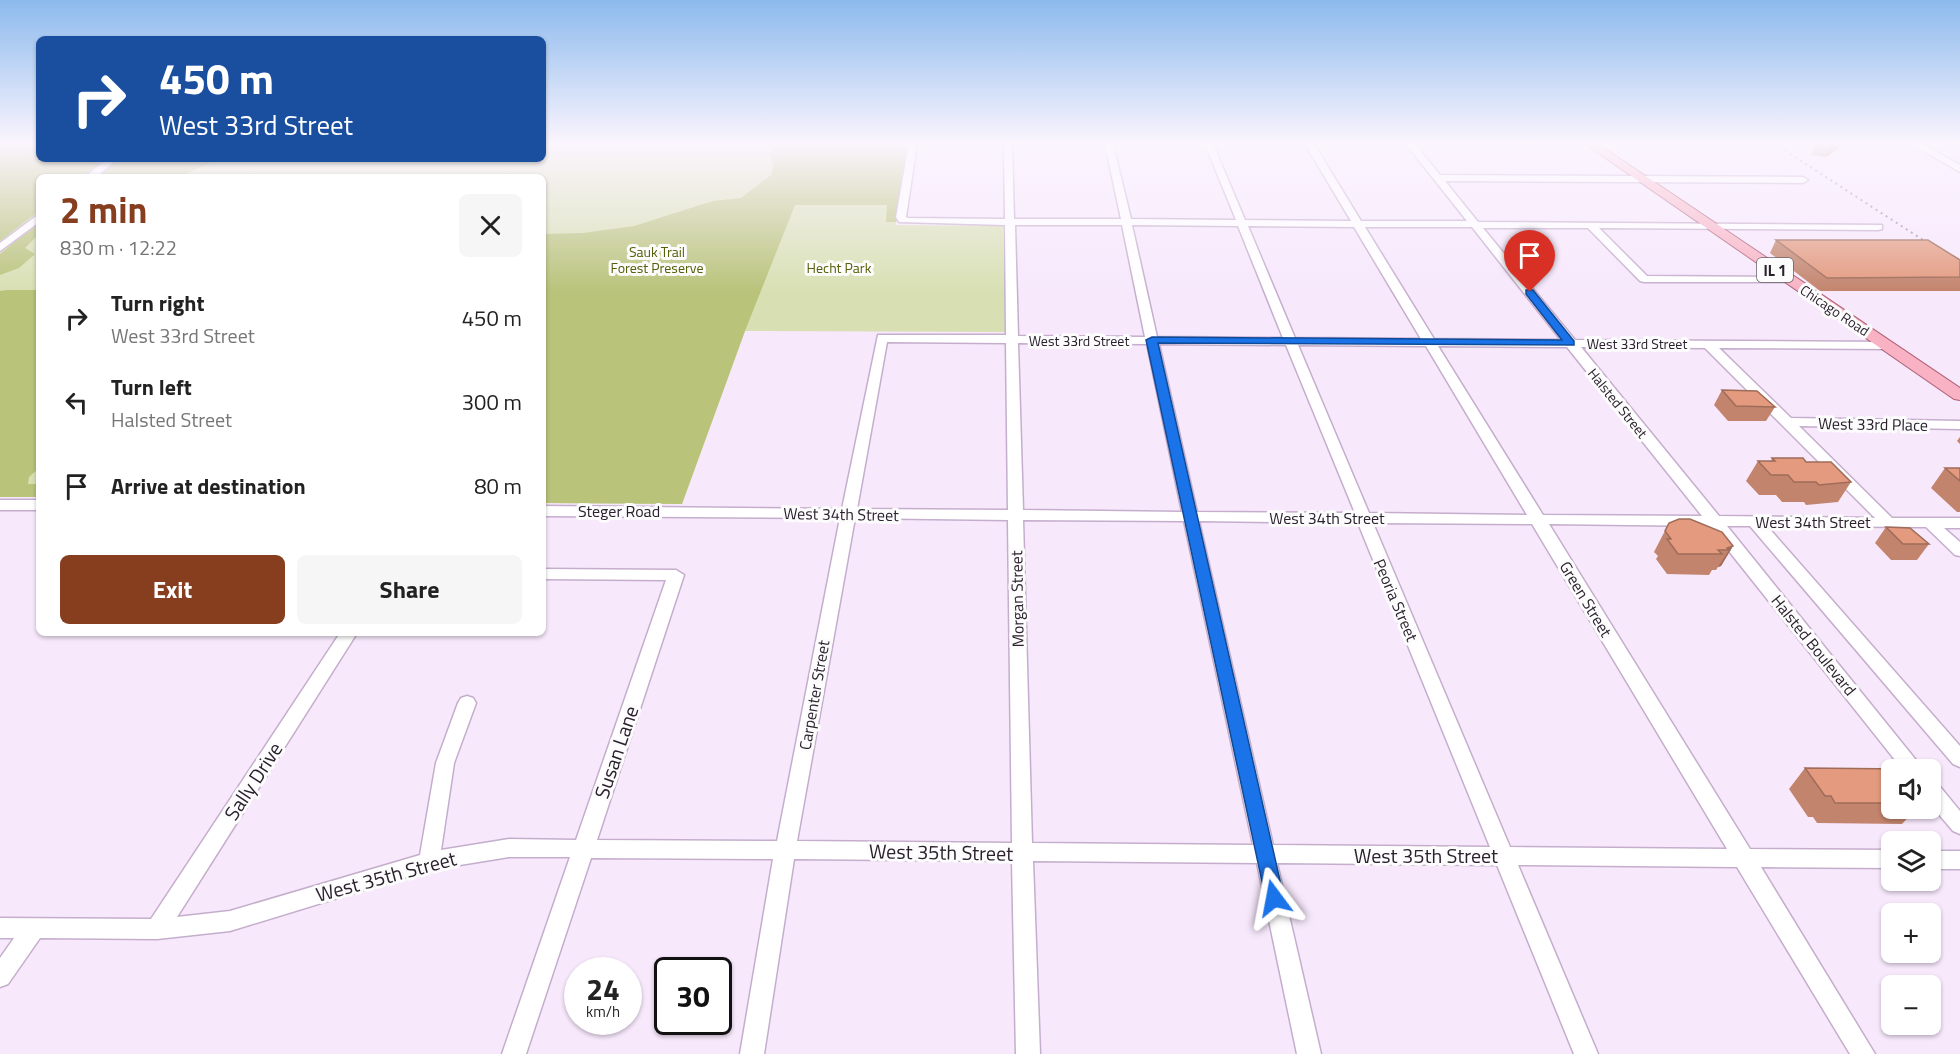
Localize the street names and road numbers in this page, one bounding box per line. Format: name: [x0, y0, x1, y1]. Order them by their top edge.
road number: IL 1: [1757, 258, 1793, 282]
street label: Chicago Road: [1796, 279, 1874, 341]
street label: West 33rd Street: [1029, 330, 1129, 351]
street label: West 33rd Street: [1587, 333, 1687, 354]
street label: Halsted Street: [1583, 363, 1653, 443]
street label: West 33rd Place: [1818, 411, 1928, 437]
street label: Steger Road: [578, 499, 660, 523]
street label: West 34th Street: [783, 501, 899, 527]
street label: West 34th Street: [1269, 506, 1385, 530]
street label: West 34th Street: [1755, 510, 1871, 534]
street label: Morgan Street: [1004, 550, 1030, 648]
street label: Peoria Street: [1368, 555, 1424, 645]
street label: Green Street: [1554, 556, 1618, 642]
street label: Halsted Boulevard: [1766, 589, 1862, 701]
street label: Carpenter Street: [793, 638, 836, 752]
street label: Susan Lane: [586, 701, 646, 803]
street label: Sally Drive: [216, 736, 290, 826]
street label: West 35th Street: [869, 835, 1013, 869]
street label: West 35th Street: [1354, 840, 1498, 871]
street label: West 35th Street: [312, 842, 460, 910]

